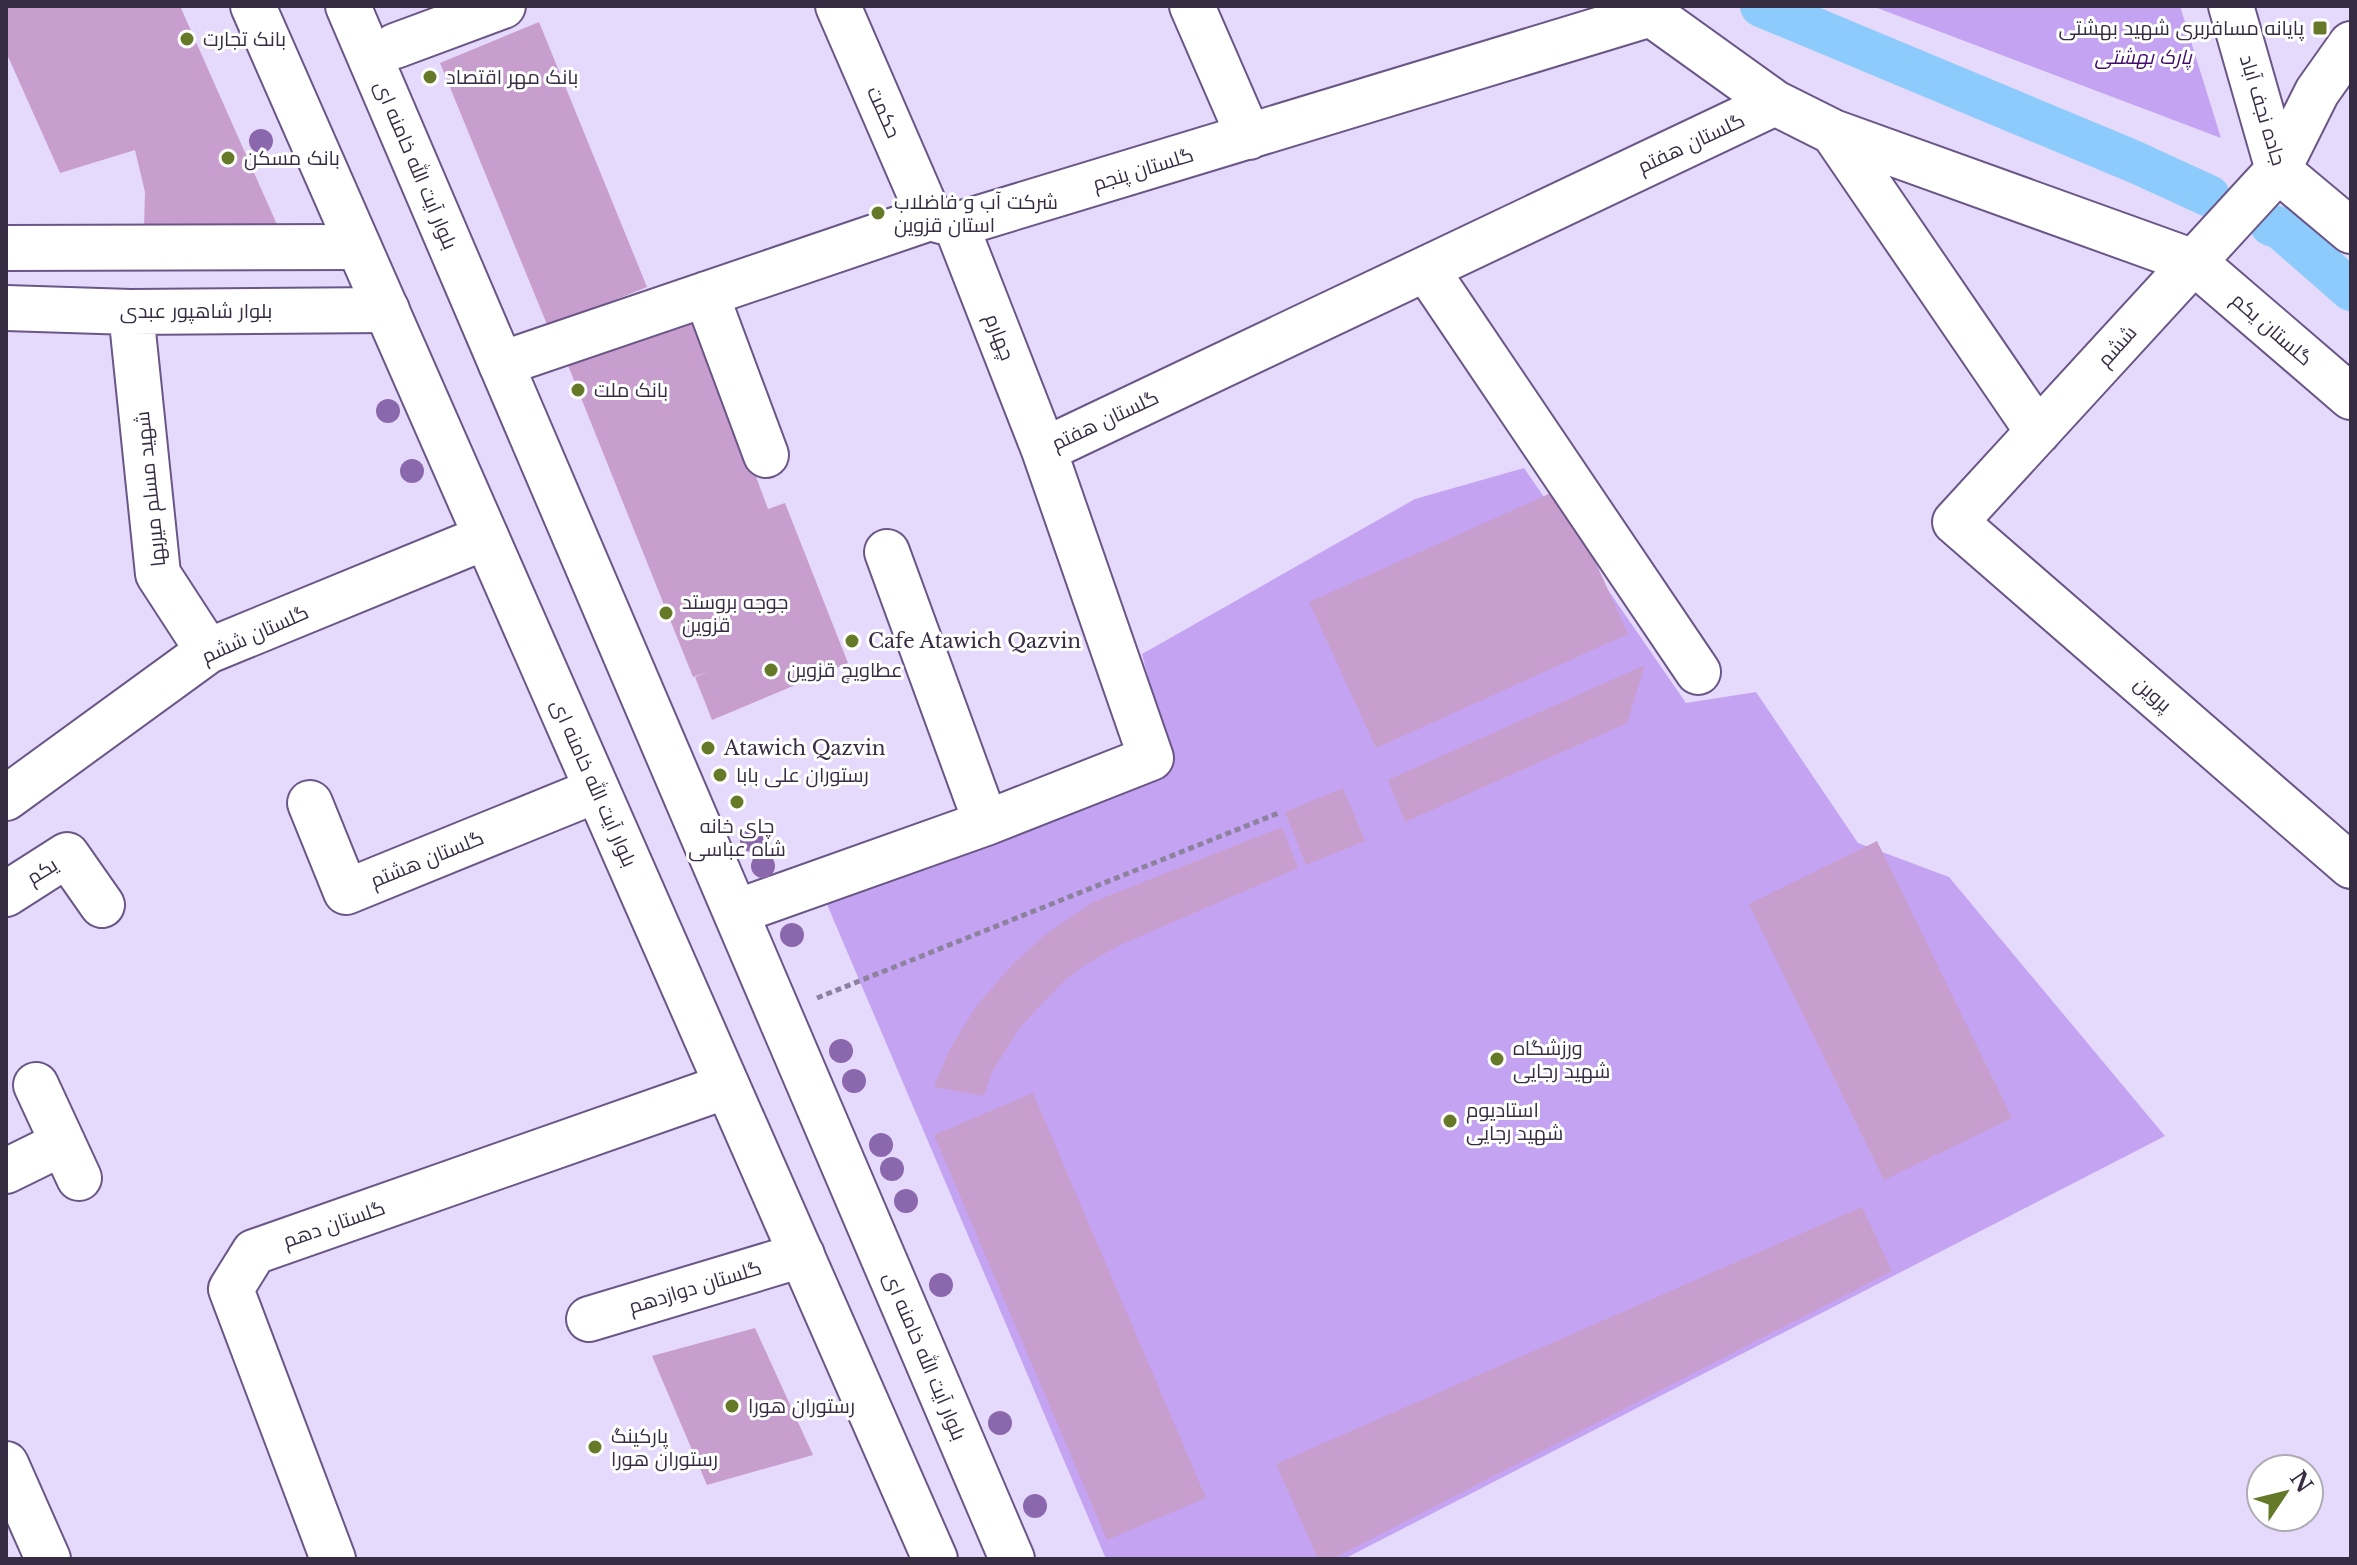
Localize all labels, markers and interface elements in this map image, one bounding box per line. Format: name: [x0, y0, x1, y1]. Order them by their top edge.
place label: پایانه مسافربری شهید بهشتی: [2058, 16, 2305, 41]
marker: پایانه مسافربری شهید بهشتی: [2311, 19, 2329, 37]
place label: بانک تجارت: [203, 27, 286, 51]
marker: بانک تجارت: [178, 30, 196, 48]
park label: پارک بهشتی: [2095, 45, 2193, 71]
street label: جاده نجف آباد: [2235, 52, 2291, 168]
place label: بانک مهر اقتصاد: [446, 65, 578, 90]
marker: بانک مهر اقتصاد: [421, 68, 439, 86]
street label: بلوار آیت الله خامنه ای: [369, 77, 463, 253]
street label: حکمت: [862, 82, 906, 142]
street label: گلستان هفتم: [1634, 108, 1749, 180]
street label: گلستان پنجم: [1090, 142, 1197, 198]
place label: بانک مسکن: [244, 146, 340, 171]
marker: بانک مسکن: [219, 149, 237, 167]
place label: شرکت آب و فاضلاب استان قزوین: [894, 190, 1058, 238]
marker: شرکت آب و فاضلاب استان قزوین: [869, 204, 887, 222]
street label: گلستان یکم: [2225, 287, 2317, 372]
street label: بلوار شاهپور عبدی: [120, 299, 272, 324]
street label: چهارم: [978, 310, 1020, 364]
street label: ششم: [2092, 321, 2143, 373]
place label: بانک ملت: [594, 378, 668, 402]
marker: بانک ملت: [569, 381, 587, 399]
street label: گلستان هفتم: [1048, 385, 1163, 457]
street label: شهید مسلم میربها: [130, 410, 172, 568]
place label: جوجه بروستد قزوین: [682, 590, 788, 638]
street label: گلستان ششم: [198, 600, 313, 670]
marker: جوجه بروستد قزوین: [657, 604, 675, 622]
place label: Cafe Atawich Qazvin: [868, 629, 1081, 653]
marker: Cafe Atawich Qazvin: [843, 632, 861, 650]
place label: عطاویچ قزوین: [787, 658, 903, 684]
marker: عطاویچ قزوین: [762, 661, 780, 679]
street label: پروین: [2129, 671, 2177, 718]
street label: بلوار آیت الله خامنه ای: [545, 695, 643, 871]
place label: Atawich Qazvin: [723, 736, 886, 760]
marker: Atawich Qazvin: [699, 739, 717, 757]
place label: رستوران علی بابا: [736, 763, 869, 788]
marker: رستوران علی بابا: [711, 766, 729, 784]
marker: چای خانه شاه عباسی: [728, 793, 746, 811]
place label: چای خانه شاه عباسی: [688, 814, 786, 862]
street label: گلستان هشتم: [367, 825, 488, 894]
street label: یکم: [22, 852, 63, 891]
place label: ورزشگاه شهید رجایی: [1513, 1036, 1610, 1084]
marker: ورزشگاه شهید رجایی: [1488, 1050, 1506, 1068]
place label: استادیوم شهید رجایی: [1466, 1098, 1563, 1146]
marker: استادیوم شهید رجایی: [1441, 1112, 1459, 1130]
street label: گلستان دهم: [280, 1195, 389, 1255]
street label: گلستان دوازدهم: [626, 1255, 765, 1321]
street label: بلوار آیت الله خامنه ای: [878, 1268, 972, 1444]
place label: رستوران هورا: [748, 1394, 855, 1419]
marker: رستوران هورا: [723, 1397, 741, 1415]
place label: پارکینگ رستوران هورا: [611, 1424, 718, 1472]
marker: پارکینگ رستوران هورا: [586, 1438, 604, 1456]
north arrow: [2245, 1453, 2325, 1533]
text: N: [2284, 1466, 2318, 1498]

